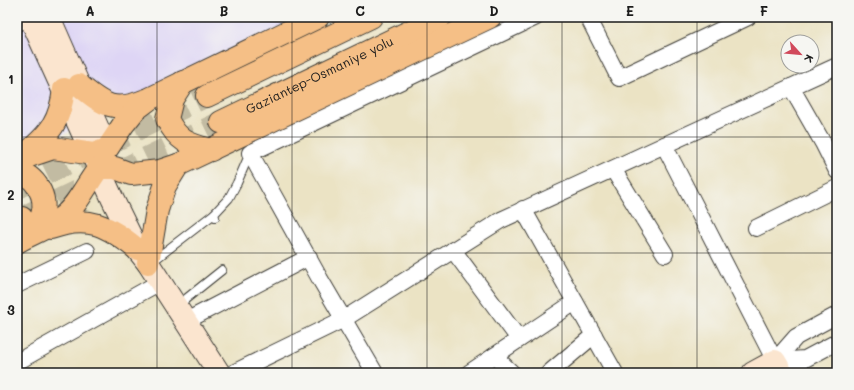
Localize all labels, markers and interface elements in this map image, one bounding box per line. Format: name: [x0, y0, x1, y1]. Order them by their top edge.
text: A: [85, 2, 95, 19]
text: B: [220, 2, 229, 19]
text: C: [355, 2, 365, 19]
text: D: [489, 2, 499, 19]
text: E: [626, 2, 634, 19]
text: F: [760, 2, 768, 19]
street label: Gaziantep-Osmaniye yolu: [242, 32, 396, 117]
north arrow: [780, 34, 820, 74]
text: K: [801, 52, 818, 65]
text: 1: [8, 70, 14, 87]
text: 2: [7, 186, 15, 203]
text: 3: [7, 301, 15, 318]

